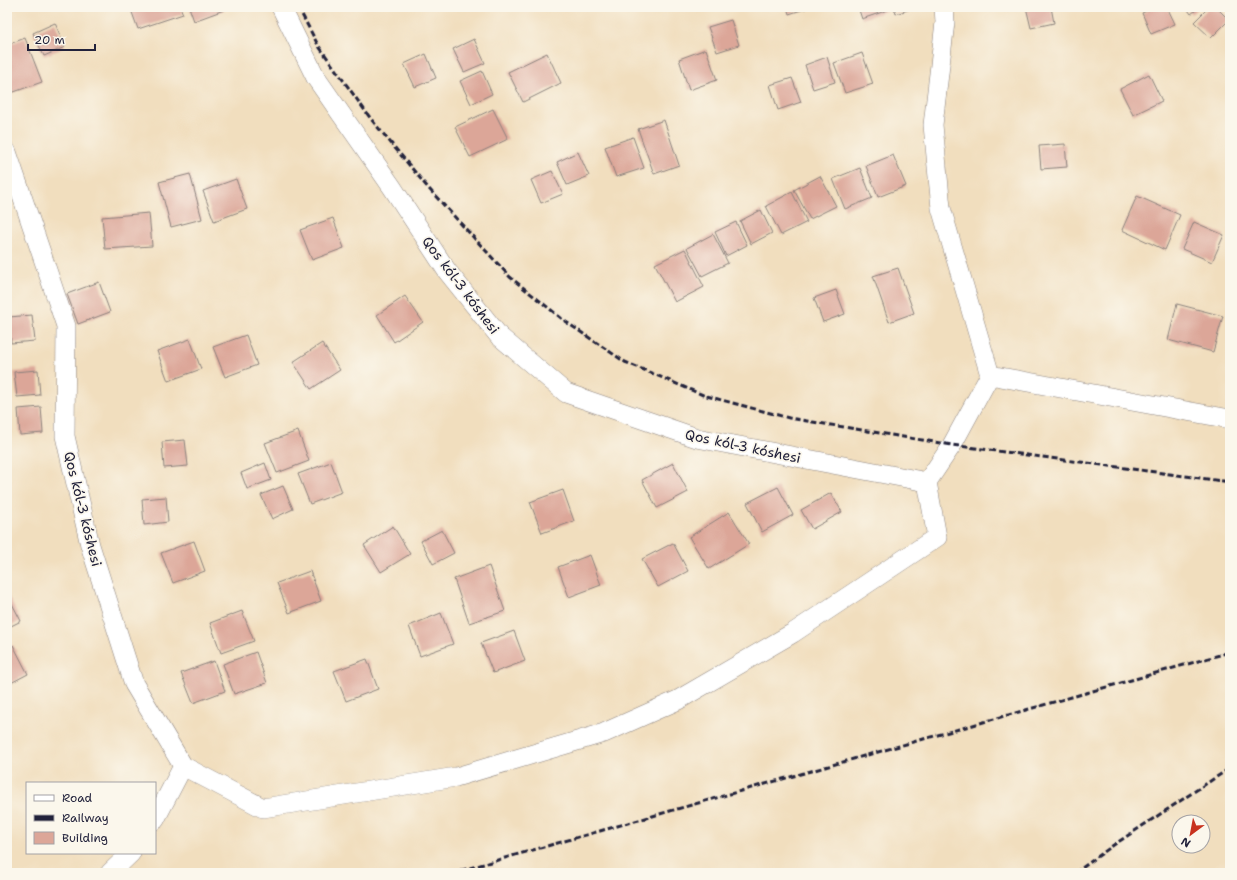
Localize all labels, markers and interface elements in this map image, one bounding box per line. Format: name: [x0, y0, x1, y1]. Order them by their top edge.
scale bar: [28, 26, 95, 52]
text: 20 m: [34, 32, 65, 48]
street label: Qos kól-3 kóshesi: [418, 233, 504, 337]
street label: Qos kól-3 kóshesi: [684, 425, 802, 467]
street label: Qos kól-3 kóshesi: [60, 450, 106, 568]
legend: [26, 782, 156, 854]
text: Road: [62, 790, 93, 806]
text: Railway: [62, 810, 109, 826]
north arrow: [1171, 814, 1211, 854]
text: Building: [62, 830, 108, 846]
text: N: [1178, 833, 1194, 851]

